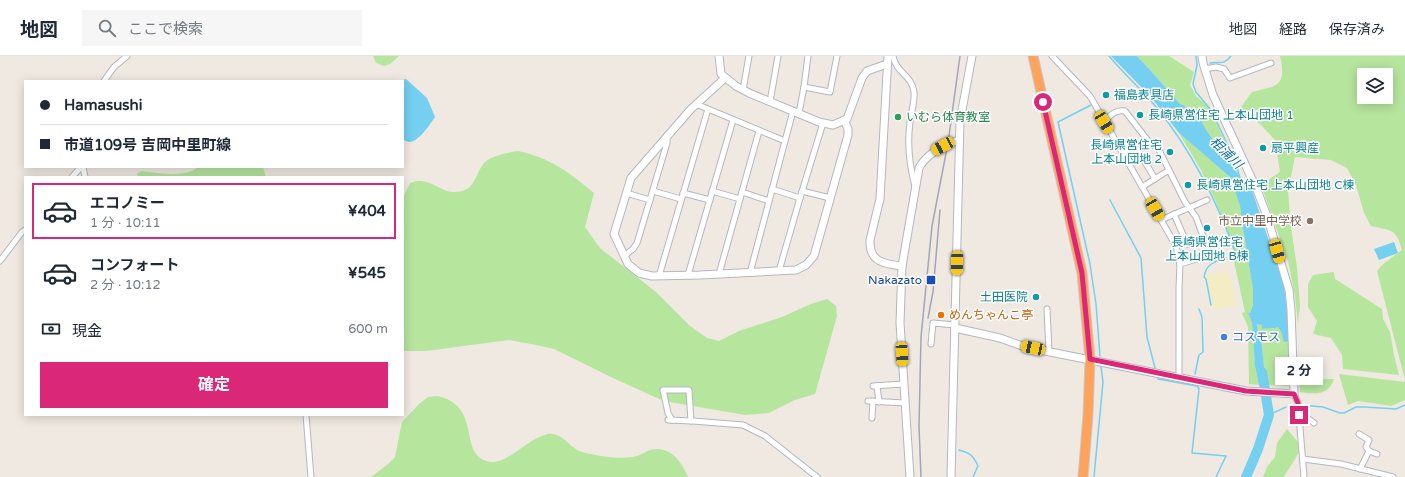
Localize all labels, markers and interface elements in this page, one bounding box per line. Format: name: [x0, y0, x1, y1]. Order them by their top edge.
search box: [82, 10, 362, 46]
icon: search: [96, 17, 118, 39]
text: 地図: [20, 19, 58, 41]
text: ここで検索: [128, 20, 203, 38]
text: 地図: [1229, 21, 1257, 38]
text: 経路: [1279, 21, 1307, 38]
text: 保存済み: [1329, 21, 1385, 38]
map controls: [1357, 68, 1393, 104]
button: layers: [1357, 68, 1393, 104]
place label: 福島表具店: [1114, 88, 1174, 102]
marker: 福島表具店: [1101, 90, 1111, 100]
route start: [1034, 93, 1052, 111]
text: Hamasushi: [64, 96, 142, 114]
place label: 長崎県営住宅 上本山団地 1: [1148, 108, 1294, 122]
car: [1093, 109, 1115, 135]
place label: いむら体育教室: [906, 110, 990, 124]
marker: 長崎県営住宅 上本山団地 1: [1135, 110, 1145, 120]
marker: いむら体育教室: [893, 112, 903, 122]
water label: 相浦川: [1206, 134, 1247, 174]
car: [930, 135, 956, 157]
text: 市道109号 吉岡中里町線: [64, 136, 231, 154]
place label: 長崎県営住宅 上本山団地 2: [1090, 138, 1162, 166]
place label: 扇平興産: [1271, 141, 1319, 155]
marker: 扇平興産: [1258, 143, 1268, 153]
marker: 長崎県営住宅 上本山団地 2: [1165, 147, 1175, 157]
place label: 長崎県営住宅 上本山団地 C棟: [1196, 178, 1355, 192]
marker: 長崎県営住宅 上本山団地 C棟: [1183, 180, 1193, 190]
icon: car: [42, 193, 78, 229]
text: エコノミー: [90, 194, 165, 212]
car: [1144, 196, 1166, 222]
text: ¥404: [348, 202, 386, 220]
place label: 市立中里中学校: [1218, 214, 1302, 228]
text: 1 分 · 10:11: [90, 215, 161, 231]
marker: 市立中里中学校: [1305, 216, 1315, 226]
marker: 長崎県営住宅 上本山団地 B棟: [1202, 223, 1212, 233]
place label: 長崎県営住宅 上本山団地 B棟: [1165, 235, 1249, 263]
car: [1268, 238, 1286, 264]
car: [951, 251, 963, 275]
icon: car: [42, 255, 78, 291]
text: コンフォート: [90, 256, 180, 274]
text: ¥545: [348, 264, 386, 282]
place label: Nakazato: [868, 273, 922, 287]
marker: Nakazato: [925, 274, 937, 286]
text: 2 分 · 10:12: [90, 277, 161, 293]
place label: 土田医院: [980, 290, 1028, 304]
marker: 土田医院: [1031, 292, 1041, 302]
place label: めんちゃんこ亭: [949, 308, 1033, 322]
marker: めんちゃんこ亭: [936, 310, 946, 320]
icon: cash: [40, 318, 62, 340]
text: 600 m: [348, 321, 388, 337]
text: 現金: [72, 322, 102, 340]
place label: コスモス: [1232, 330, 1280, 344]
marker: コスモス: [1219, 332, 1229, 342]
car: [1020, 340, 1046, 356]
car: [895, 342, 909, 366]
callout: 2 分: [1275, 357, 1323, 385]
button: 確定: [40, 362, 388, 408]
text: 2 分: [1287, 363, 1311, 379]
route end: [1290, 406, 1308, 424]

